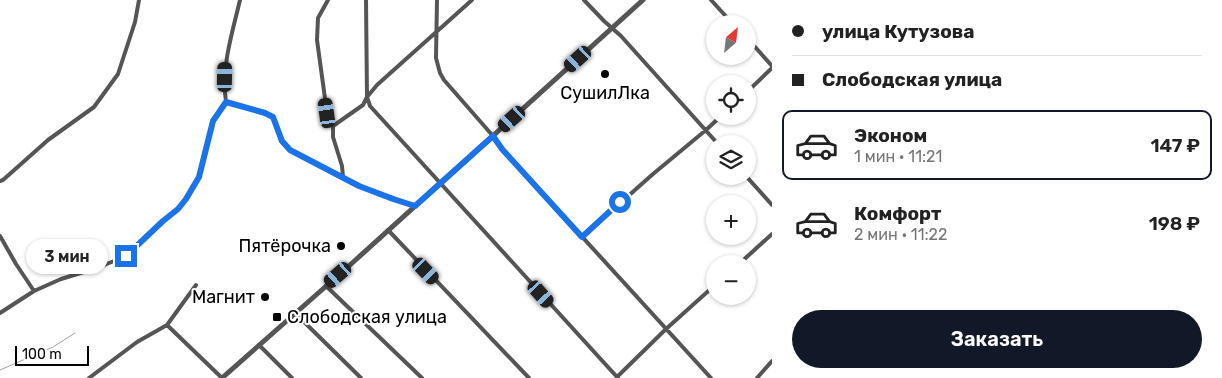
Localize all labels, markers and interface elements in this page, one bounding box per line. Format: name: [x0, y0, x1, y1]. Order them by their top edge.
north arrow: [706, 15, 756, 65]
map controls: [706, 15, 756, 305]
text: улица Кутузова: [822, 20, 975, 43]
car: [561, 43, 594, 75]
car: [217, 62, 232, 92]
marker: СушилЛка: [599, 68, 611, 80]
text: Слободская улица: [822, 68, 1002, 91]
button: locate: [706, 75, 756, 125]
place label: СушилЛка: [560, 82, 650, 104]
car: [317, 97, 336, 129]
car: [495, 103, 528, 135]
icon: car: [794, 123, 839, 168]
text: Эконом: [854, 124, 927, 147]
text: 147 ₽: [1150, 134, 1200, 157]
button: layers: [706, 135, 756, 185]
text: 1 мин · 11:21: [854, 147, 942, 166]
route start: [609, 191, 631, 213]
button: +: [706, 195, 756, 245]
icon: car: [794, 201, 839, 246]
text: Комфорт: [854, 202, 941, 225]
text: 198 ₽: [1149, 212, 1200, 235]
text: 2 мин · 11:22: [854, 225, 947, 244]
place label: Пятёрочка: [238, 235, 331, 257]
callout: 3 мин: [26, 238, 108, 274]
marker: Пятёрочка: [335, 240, 347, 252]
route end: [115, 245, 137, 267]
text: 3 мин: [44, 247, 90, 266]
car: [410, 255, 441, 287]
button: −: [706, 255, 756, 305]
car: [321, 259, 354, 291]
car: [525, 278, 556, 310]
place label: Магнит: [192, 286, 255, 308]
marker: Магнит: [259, 291, 271, 303]
place label: Слободская улица: [287, 306, 447, 328]
button: Заказать: [792, 310, 1202, 368]
marker: Слободская улица: [271, 311, 283, 323]
scale bar: [15, 343, 89, 366]
text: 100 m: [22, 346, 62, 363]

